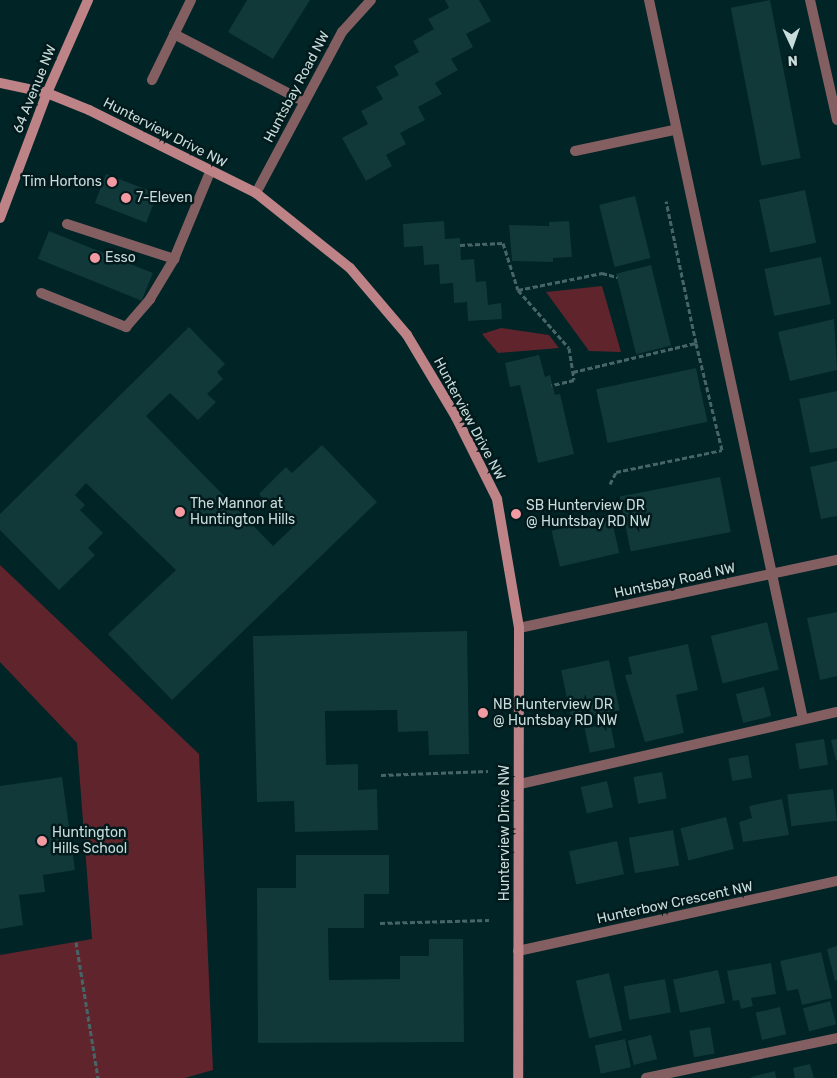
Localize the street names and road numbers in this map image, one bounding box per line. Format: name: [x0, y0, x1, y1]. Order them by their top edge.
street label: Huntsbay Road NW: [260, 28, 334, 146]
street label: 64 Avenue NW: [10, 42, 60, 136]
street label: Hunterview Drive NW: [100, 94, 230, 172]
street label: Hunterview Drive NW: [429, 355, 509, 483]
street label: Huntsbay Road NW: [613, 560, 737, 602]
street label: Hunterview Drive NW: [497, 765, 513, 901]
street label: Hunterbow Crescent NW: [595, 878, 755, 928]

